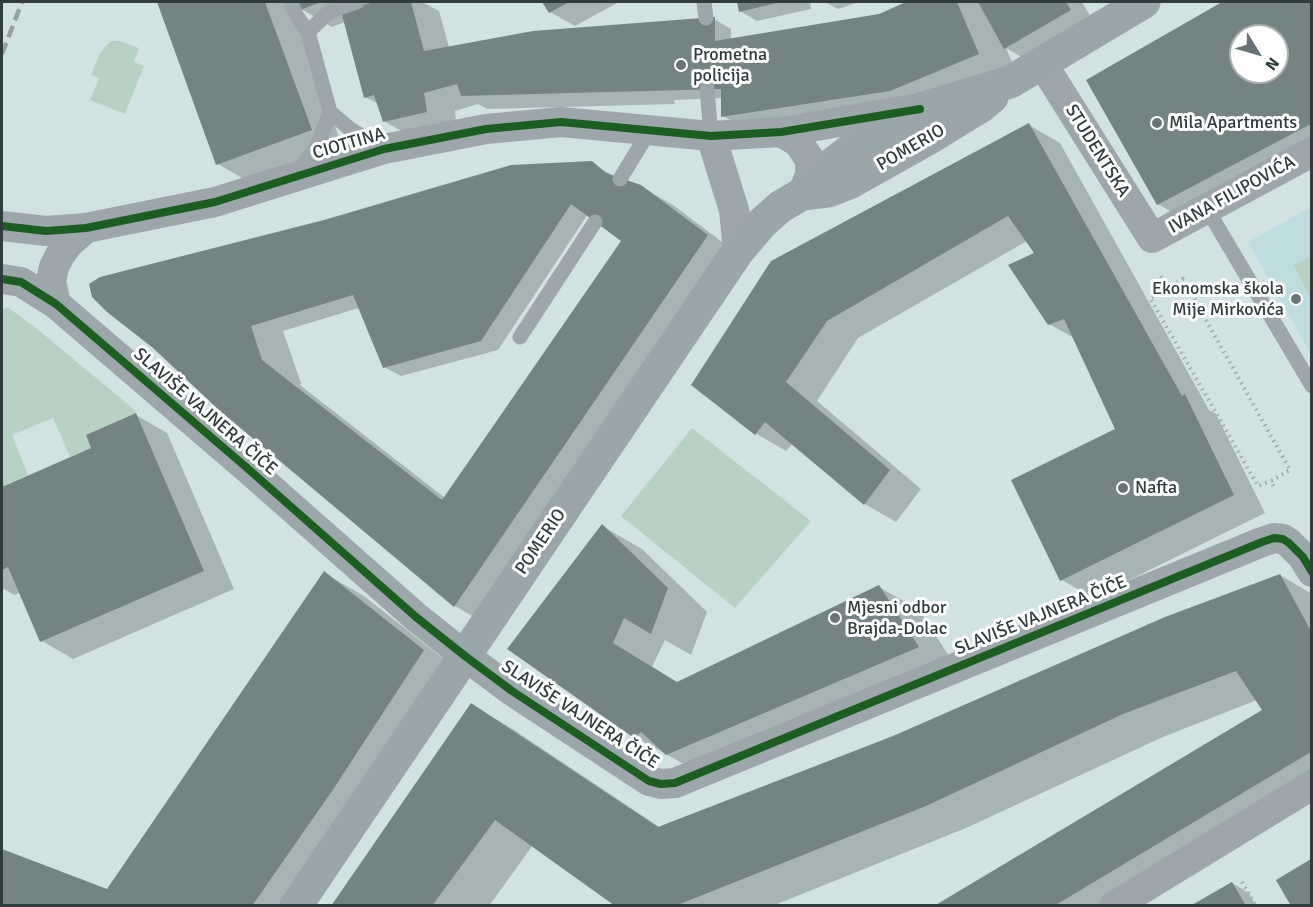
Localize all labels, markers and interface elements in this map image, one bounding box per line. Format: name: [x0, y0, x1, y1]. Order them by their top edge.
north arrow: [1229, 24, 1289, 84]
place label: Prometna policija: [693, 44, 767, 86]
text: N: [1260, 53, 1283, 74]
marker: Prometna policija: [674, 58, 688, 72]
street label: STUDENTSKA: [1060, 101, 1134, 201]
place label: Mila Apartments: [1169, 112, 1297, 134]
marker: Mila Apartments: [1150, 116, 1164, 130]
street label: POMERIO: [873, 120, 949, 176]
street label: CIOTTINA: [310, 123, 388, 165]
street label: IVANA FILIPOVIĆA: [1165, 151, 1299, 239]
place label: Ekonomska škola Mije Mirkovića: [1152, 278, 1284, 320]
marker: Ekonomska škola Mije Mirkovića: [1289, 292, 1303, 306]
street label: SLAVIŠE VAJNERA ČIČE: [129, 344, 281, 480]
place label: Nafta: [1135, 477, 1177, 499]
marker: Nafta: [1116, 481, 1130, 495]
street label: POMERIO: [511, 505, 571, 579]
street label: SLAVIŠE VAJNERA ČIČE: [952, 572, 1130, 660]
place label: Mjesni odbor Brajda-Dolac: [847, 597, 947, 640]
marker: Mjesni odbor Brajda-Dolac: [828, 611, 842, 625]
street label: SLAVIŠE VAJNERA ČIČE: [497, 656, 663, 774]

